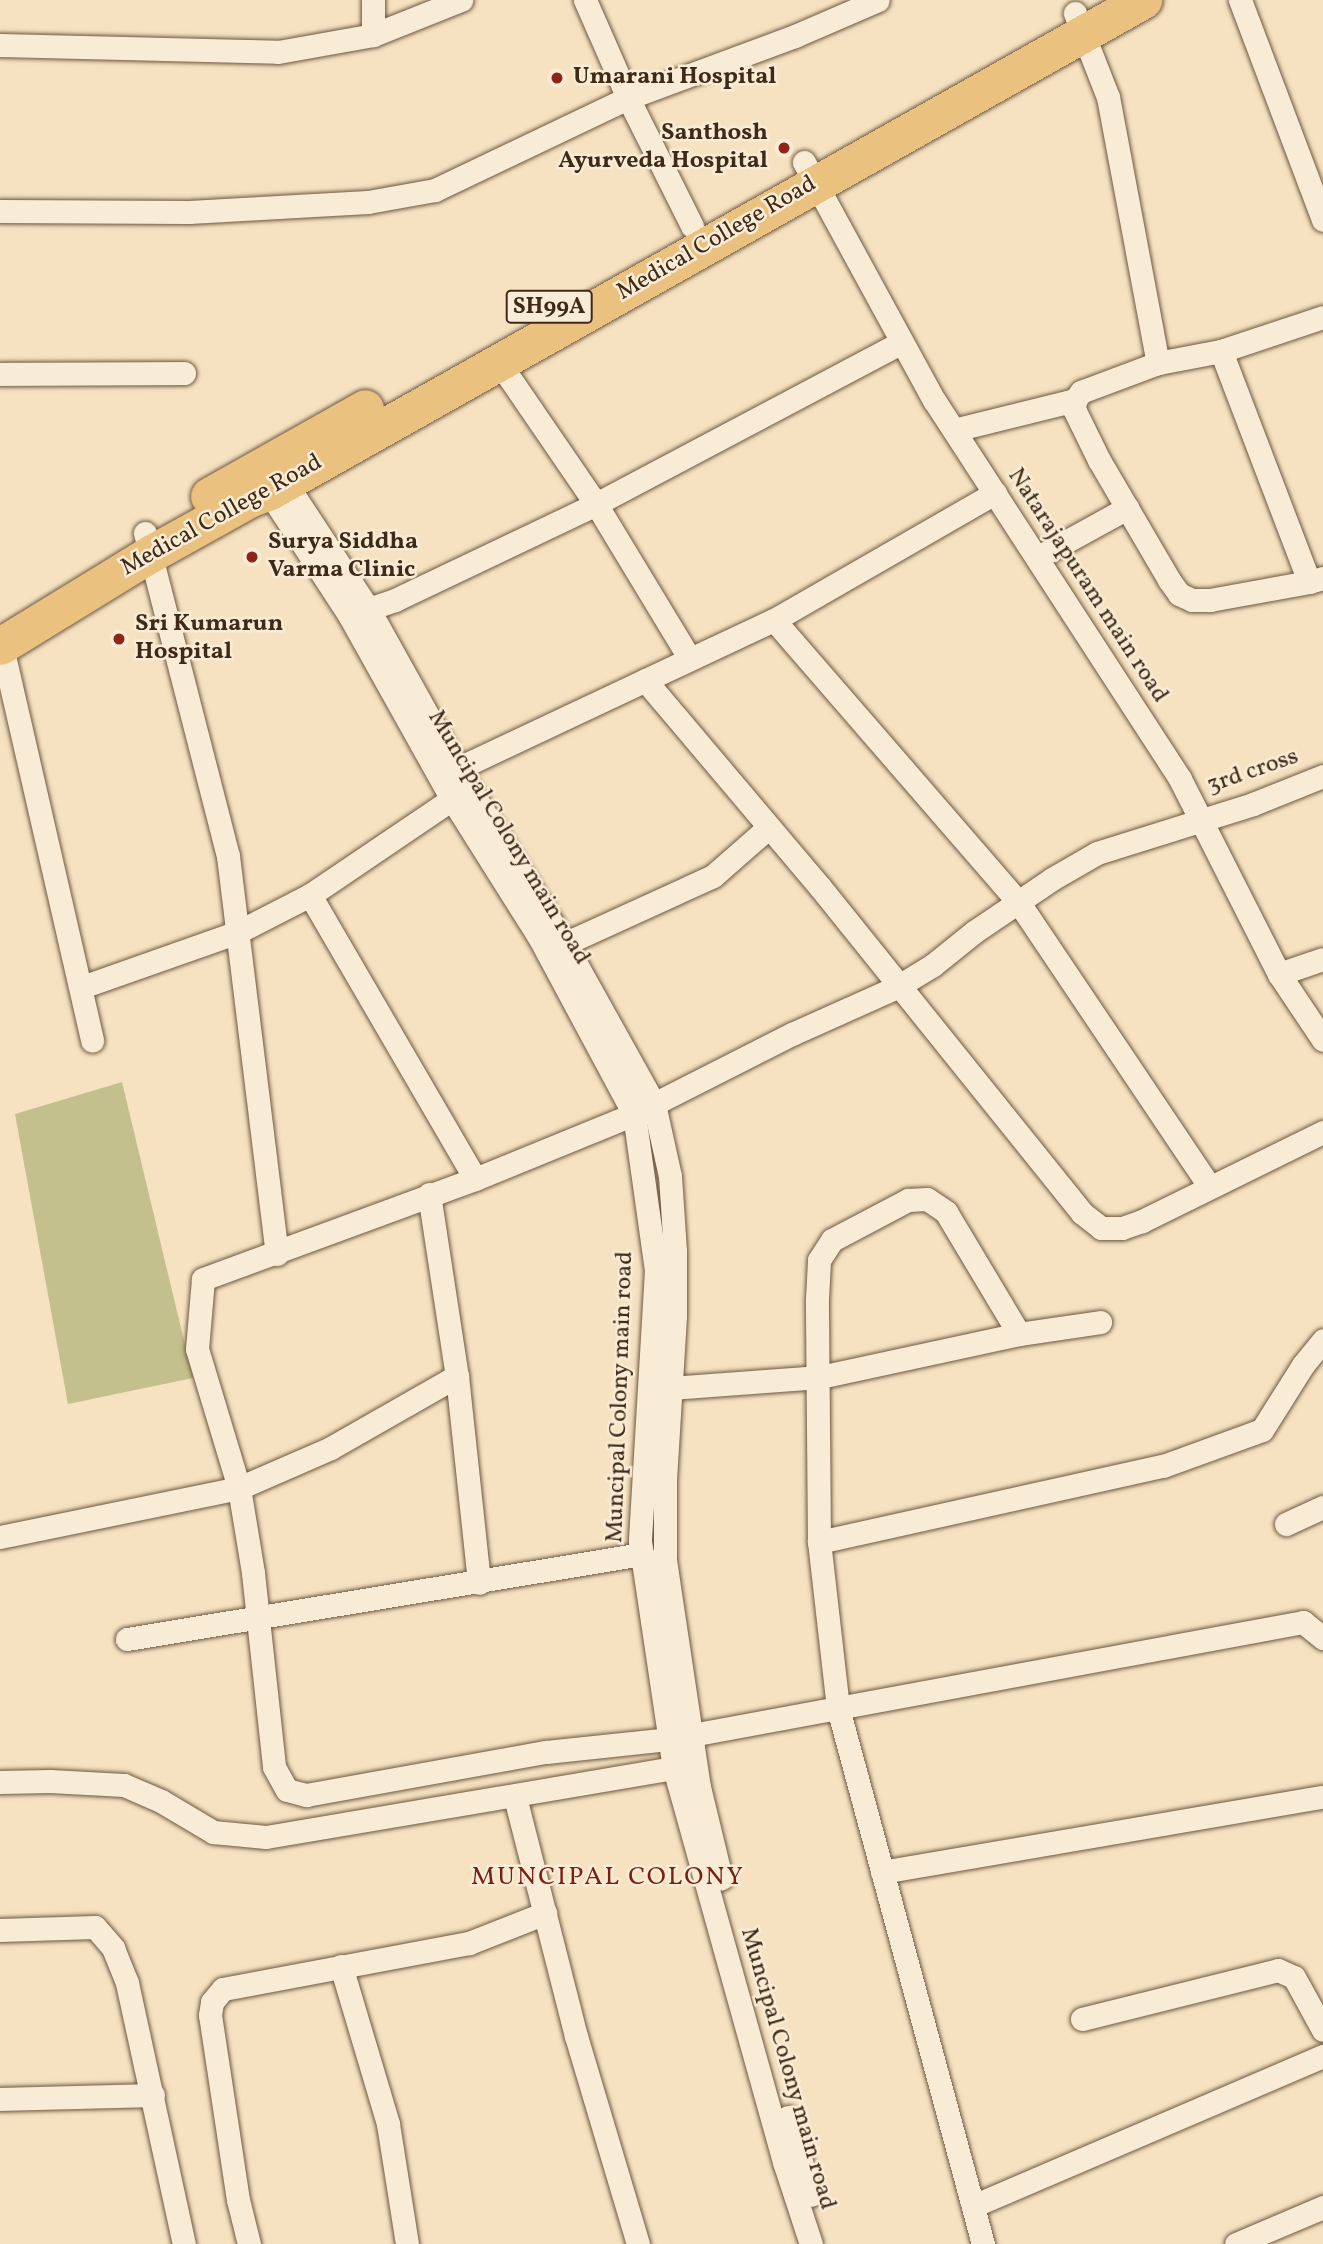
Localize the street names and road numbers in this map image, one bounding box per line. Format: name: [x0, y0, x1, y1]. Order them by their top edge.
street label: Medical College Road: [612, 170, 822, 308]
road number: SH99A: [505, 288, 593, 326]
street label: Medical College Road: [117, 449, 327, 583]
street label: Natarajapuram main road: [1000, 463, 1174, 709]
street label: Muncipal Colony main road: [420, 705, 596, 971]
street label: 3rd cross: [1203, 743, 1303, 801]
street label: Muncipal Colony main road: [602, 1250, 640, 1544]
street label: Muncipal Colony main road: [733, 1924, 841, 2214]

